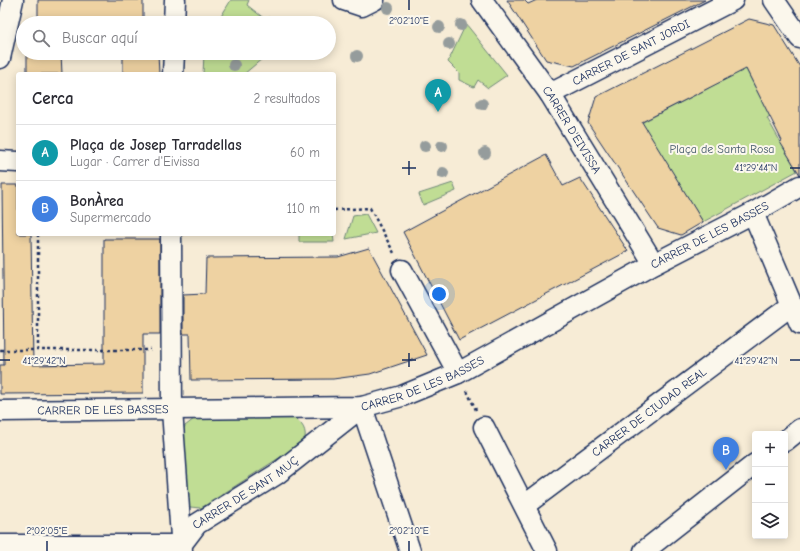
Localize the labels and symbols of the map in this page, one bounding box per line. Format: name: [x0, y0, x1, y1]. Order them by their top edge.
text: 2°02'10"E: [389, 15, 429, 27]
street label: CARRER DE SANT JORDI: [570, 16, 692, 88]
pin: A: [425, 79, 451, 112]
street label: CARRER D'EIVISSA: [540, 83, 604, 176]
park label: Plaça de Santa Rosa: [669, 142, 775, 156]
text: 41°29'44"N: [735, 162, 777, 174]
street label: CARRER DE LES BASSES: [648, 198, 772, 272]
your location: [429, 284, 449, 304]
street label: CARRER DE LES BASSES: [359, 353, 487, 414]
text: 41°29'42"N: [22, 355, 66, 367]
text: 41°29'42"N: [734, 355, 778, 367]
street label: CARRER DE CIUDAD REAL: [589, 365, 709, 460]
street label: CARRER DE LES BASSES: [37, 402, 169, 418]
pin: B: [713, 437, 739, 470]
street label: CARRER DE SANT MUÇ: [189, 453, 301, 532]
text: 2°02'05"E: [26, 525, 68, 537]
text: 2°02'10"E: [389, 525, 429, 537]

